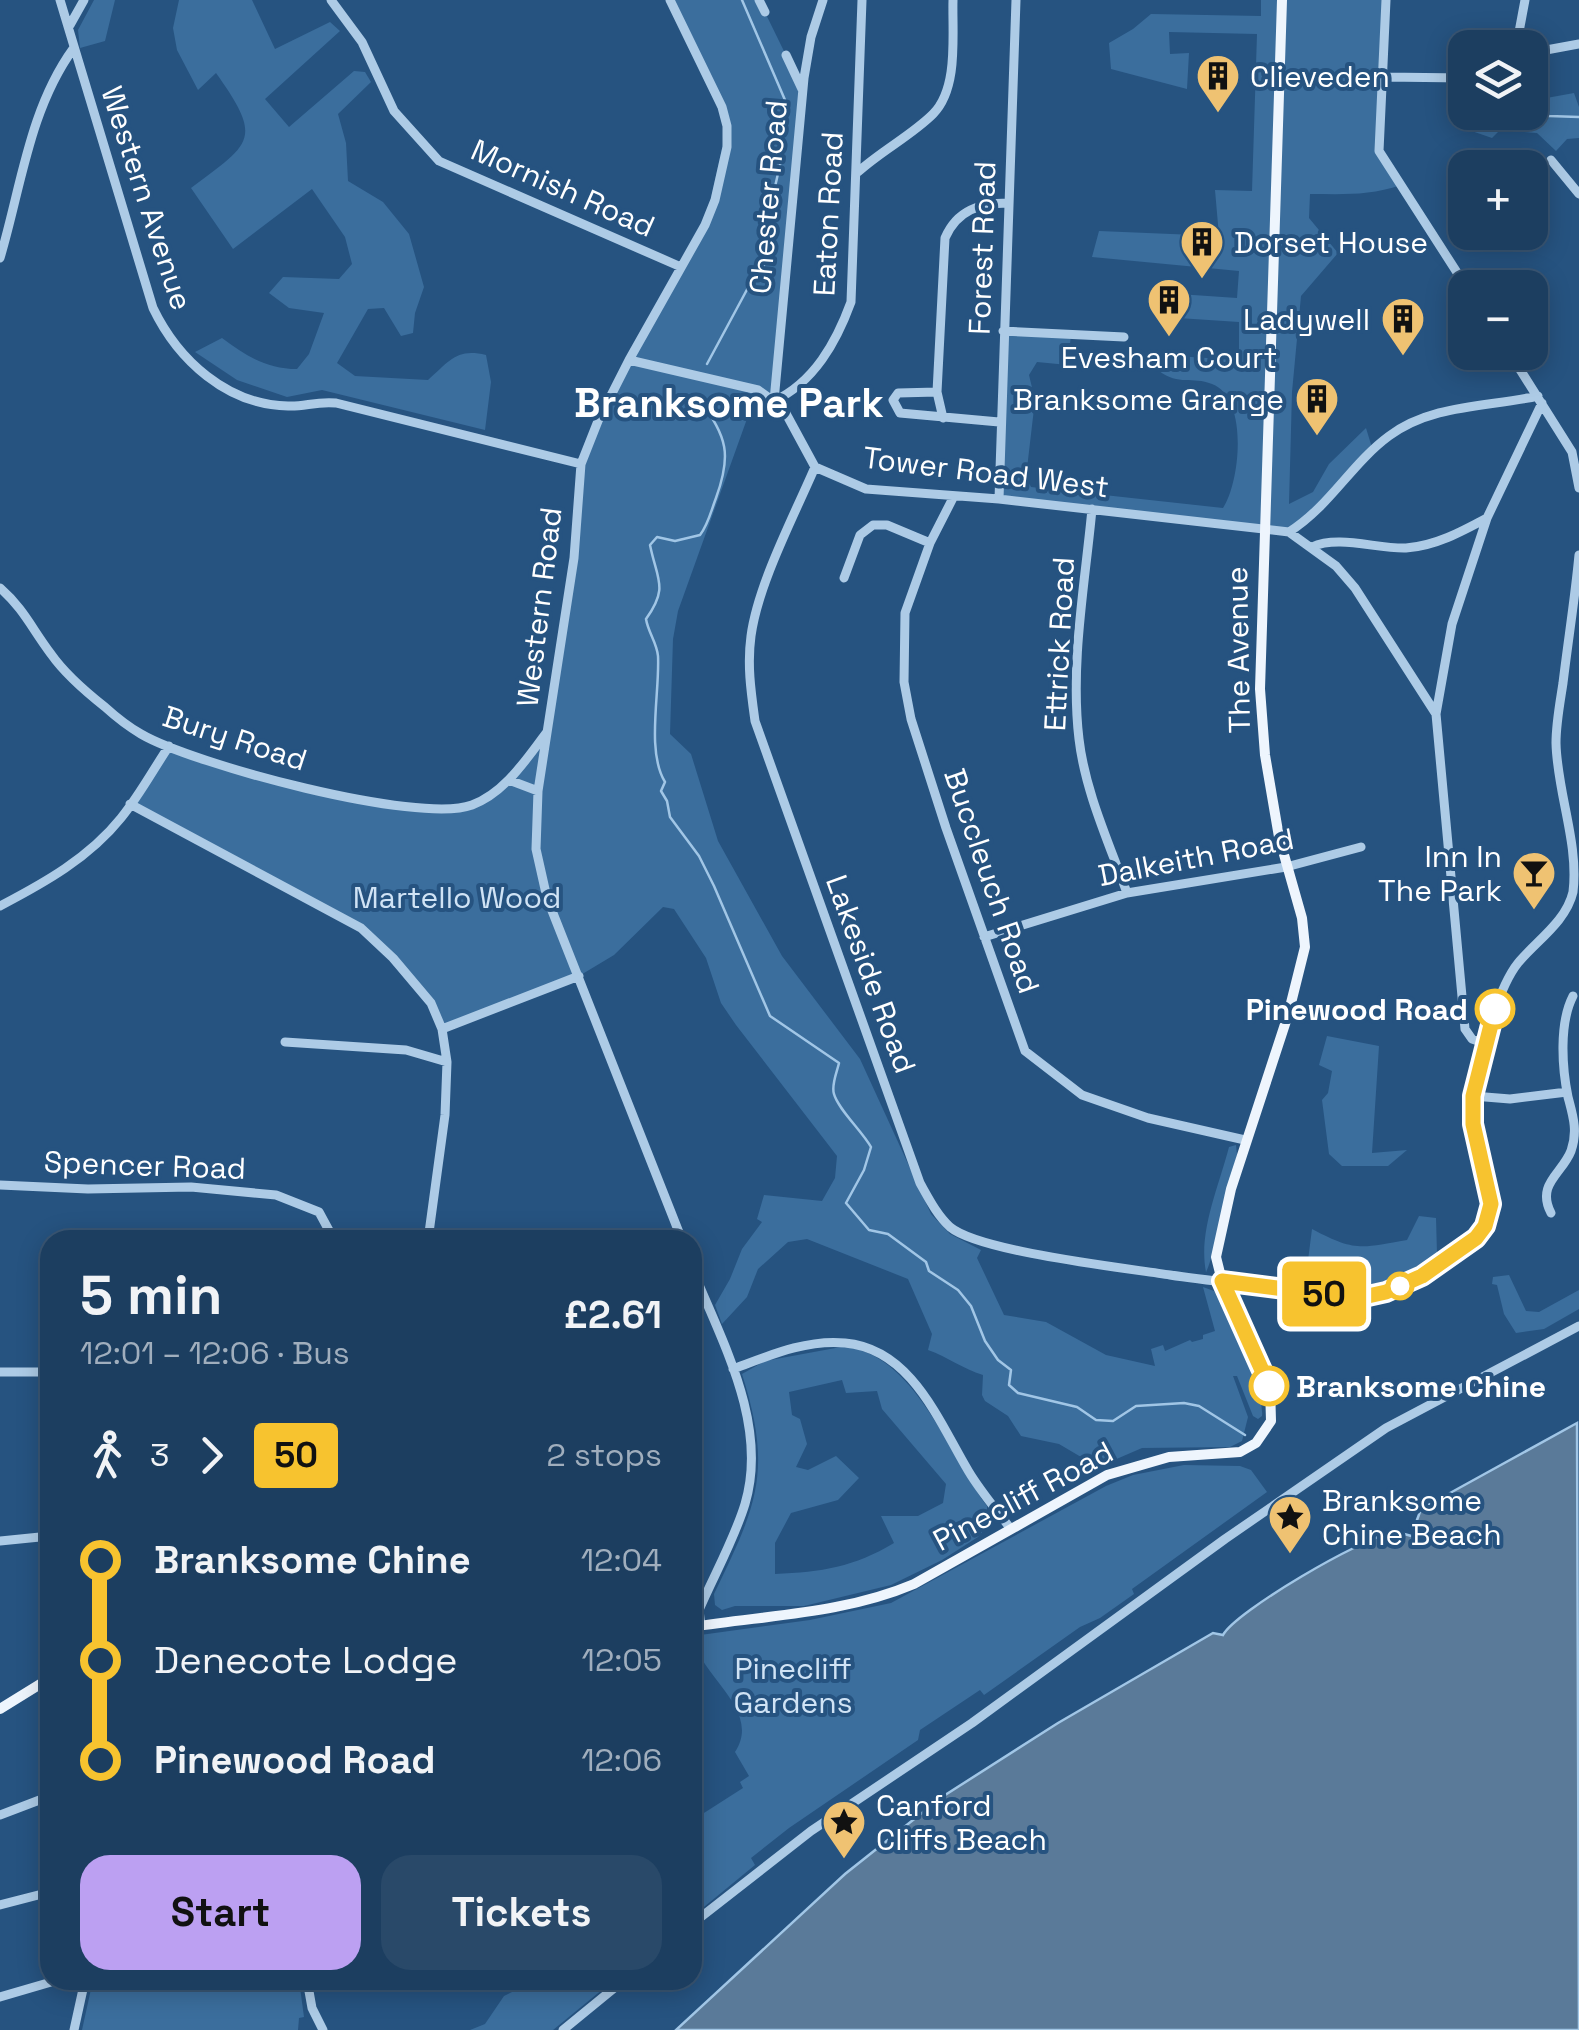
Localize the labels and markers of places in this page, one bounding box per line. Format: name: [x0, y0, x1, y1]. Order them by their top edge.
building icon: Clieveden: [1195, 53, 1241, 114]
place label: Clieveden: [1250, 57, 1390, 96]
building icon: Dorset House: [1179, 219, 1225, 280]
place label: Dorset House: [1234, 223, 1428, 262]
building icon: Evesham Court: [1146, 277, 1192, 338]
building icon: Ladywell: [1380, 296, 1426, 357]
place label: Ladywell: [1243, 300, 1370, 339]
place label: Evesham Court: [1061, 338, 1277, 377]
building icon: Branksome Grange: [1294, 376, 1340, 437]
place label: Branksome Grange: [1013, 380, 1284, 419]
place label: Inn In The Park: [1378, 837, 1502, 910]
bar icon: Inn In The Park: [1511, 850, 1557, 911]
place label: Pinewood Road: [1246, 990, 1468, 1029]
marker: Pinewood Road: [1476, 990, 1514, 1028]
unlabelled marker: [1387, 1273, 1413, 1299]
marker: Branksome Chine: [1250, 1367, 1288, 1405]
place label: Branksome Chine: [1296, 1367, 1546, 1406]
place label: Branksome Chine Beach: [1322, 1481, 1502, 1554]
place icon: Branksome Chine Beach: [1267, 1494, 1313, 1555]
place label: Canford Cliffs Beach: [876, 1786, 1047, 1859]
place icon: Canford Cliffs Beach: [821, 1799, 867, 1860]

